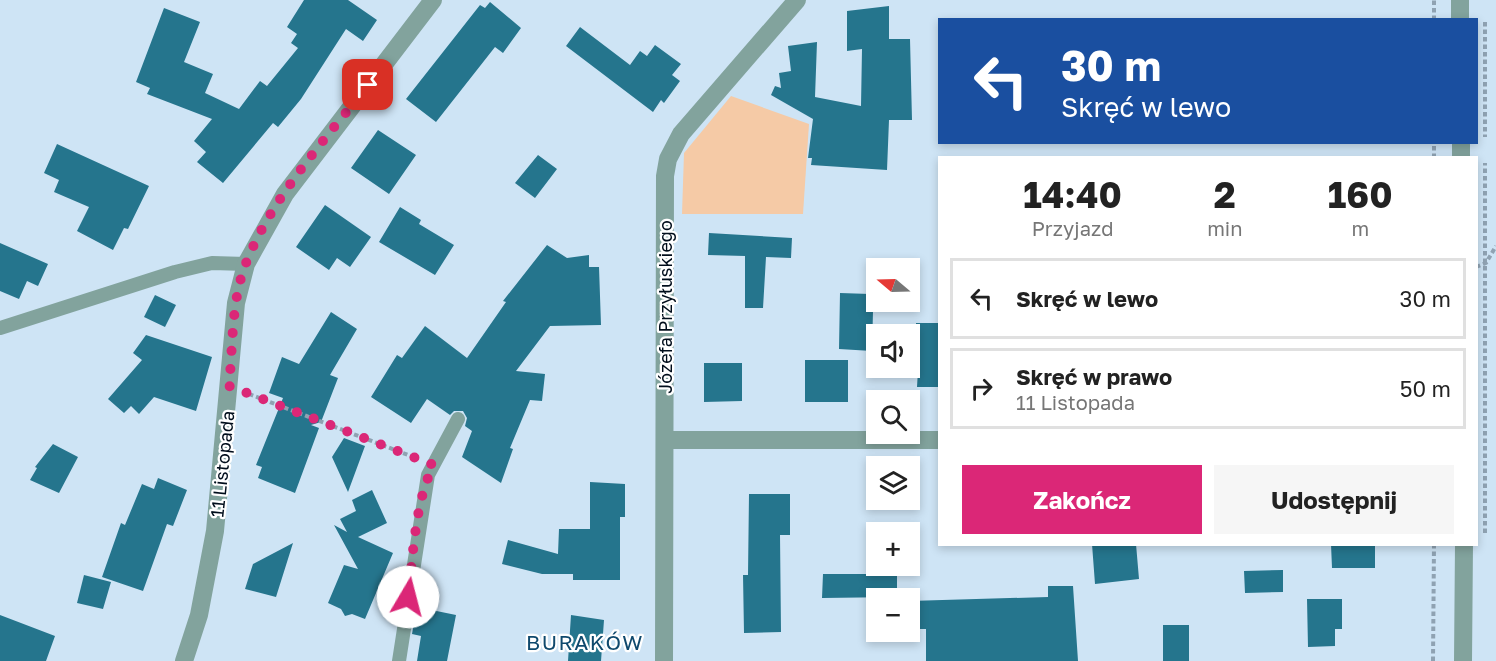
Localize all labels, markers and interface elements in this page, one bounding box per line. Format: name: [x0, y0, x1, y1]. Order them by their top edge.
text: 30 m: [1061, 40, 1161, 90]
icon: left: [962, 42, 1040, 120]
pin: [342, 59, 393, 110]
icon: arrive: [351, 68, 384, 101]
text: Skręć w lewo: [1061, 91, 1231, 123]
text: 14:40: [1023, 173, 1122, 216]
text: 2: [1214, 173, 1236, 216]
text: 160: [1328, 173, 1393, 216]
text: Przyjazd: [1032, 216, 1114, 240]
text: min: [1207, 216, 1243, 240]
text: m: [1351, 216, 1369, 240]
street label: Józefa Przyłuskiego: [654, 220, 676, 394]
north arrow: [866, 258, 920, 312]
map controls: [866, 258, 920, 642]
icon: left: [965, 282, 998, 315]
text: Skręć w lewo: [1016, 285, 1158, 312]
text: 30 m: [1400, 285, 1451, 312]
button: sound: [866, 324, 920, 378]
text: Skręć w prawo: [1016, 363, 1172, 390]
icon: right: [965, 372, 998, 405]
text: 50 m: [1400, 375, 1451, 402]
button: search: [866, 390, 920, 444]
text: 11 Listopada: [1016, 390, 1135, 414]
street label: 11 Listopada: [205, 410, 239, 518]
button: layers: [866, 456, 920, 510]
button: Zakończ: [962, 465, 1202, 534]
button: Udostępnij: [1214, 465, 1454, 534]
button: +: [866, 522, 920, 576]
position arrow: [376, 565, 440, 629]
button: −: [866, 588, 920, 642]
district label: BURAKÓW: [526, 629, 644, 655]

